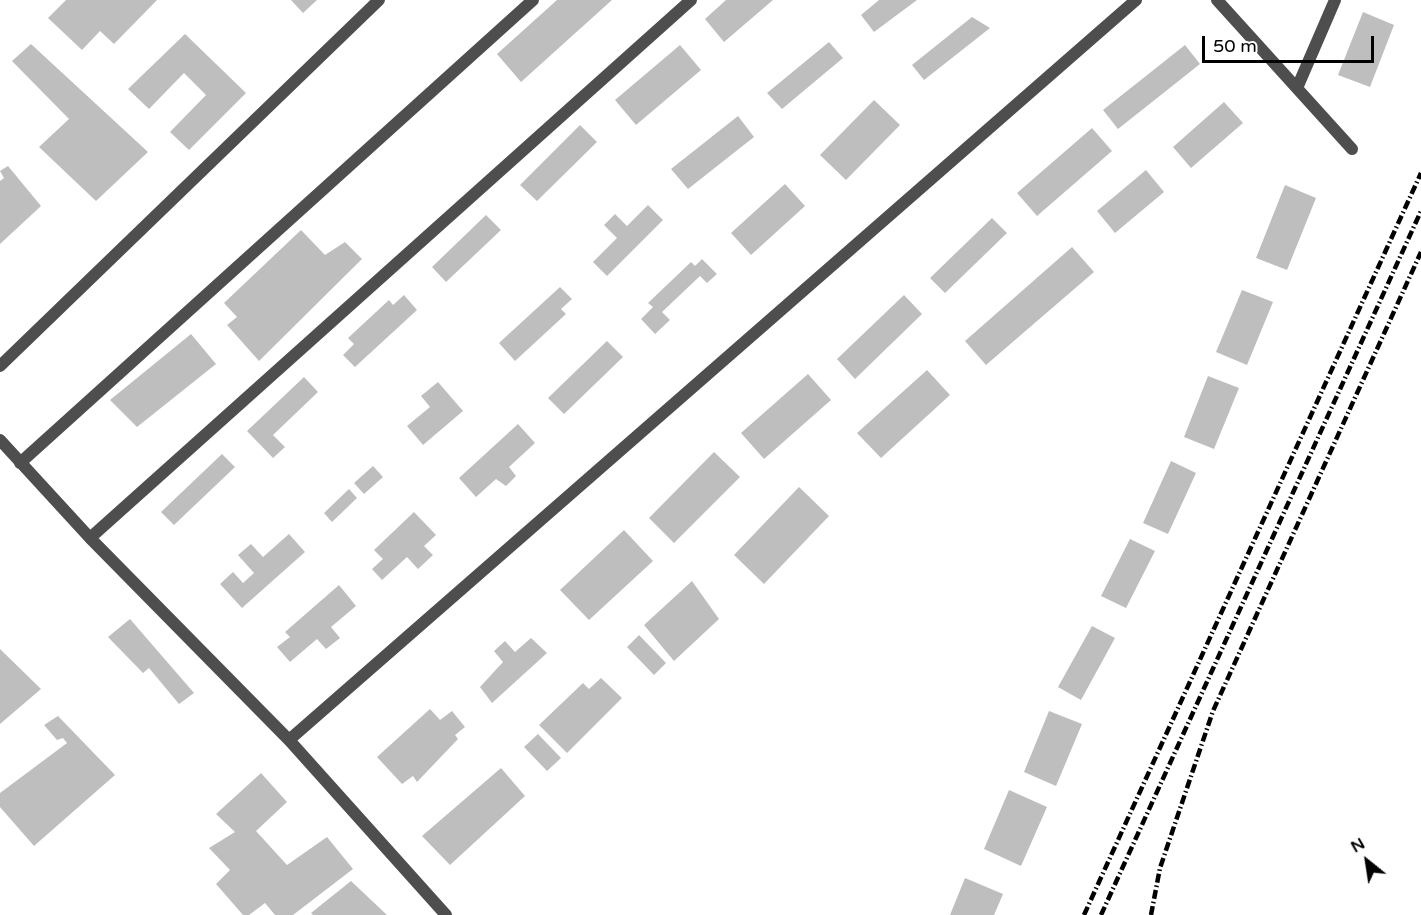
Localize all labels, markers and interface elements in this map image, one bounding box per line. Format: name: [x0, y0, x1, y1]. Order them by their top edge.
scale bar: [1205, 24, 1378, 62]
text: 50 m: [1213, 35, 1257, 57]
north arrow: [1337, 831, 1397, 891]
text: N: [1347, 834, 1369, 857]

